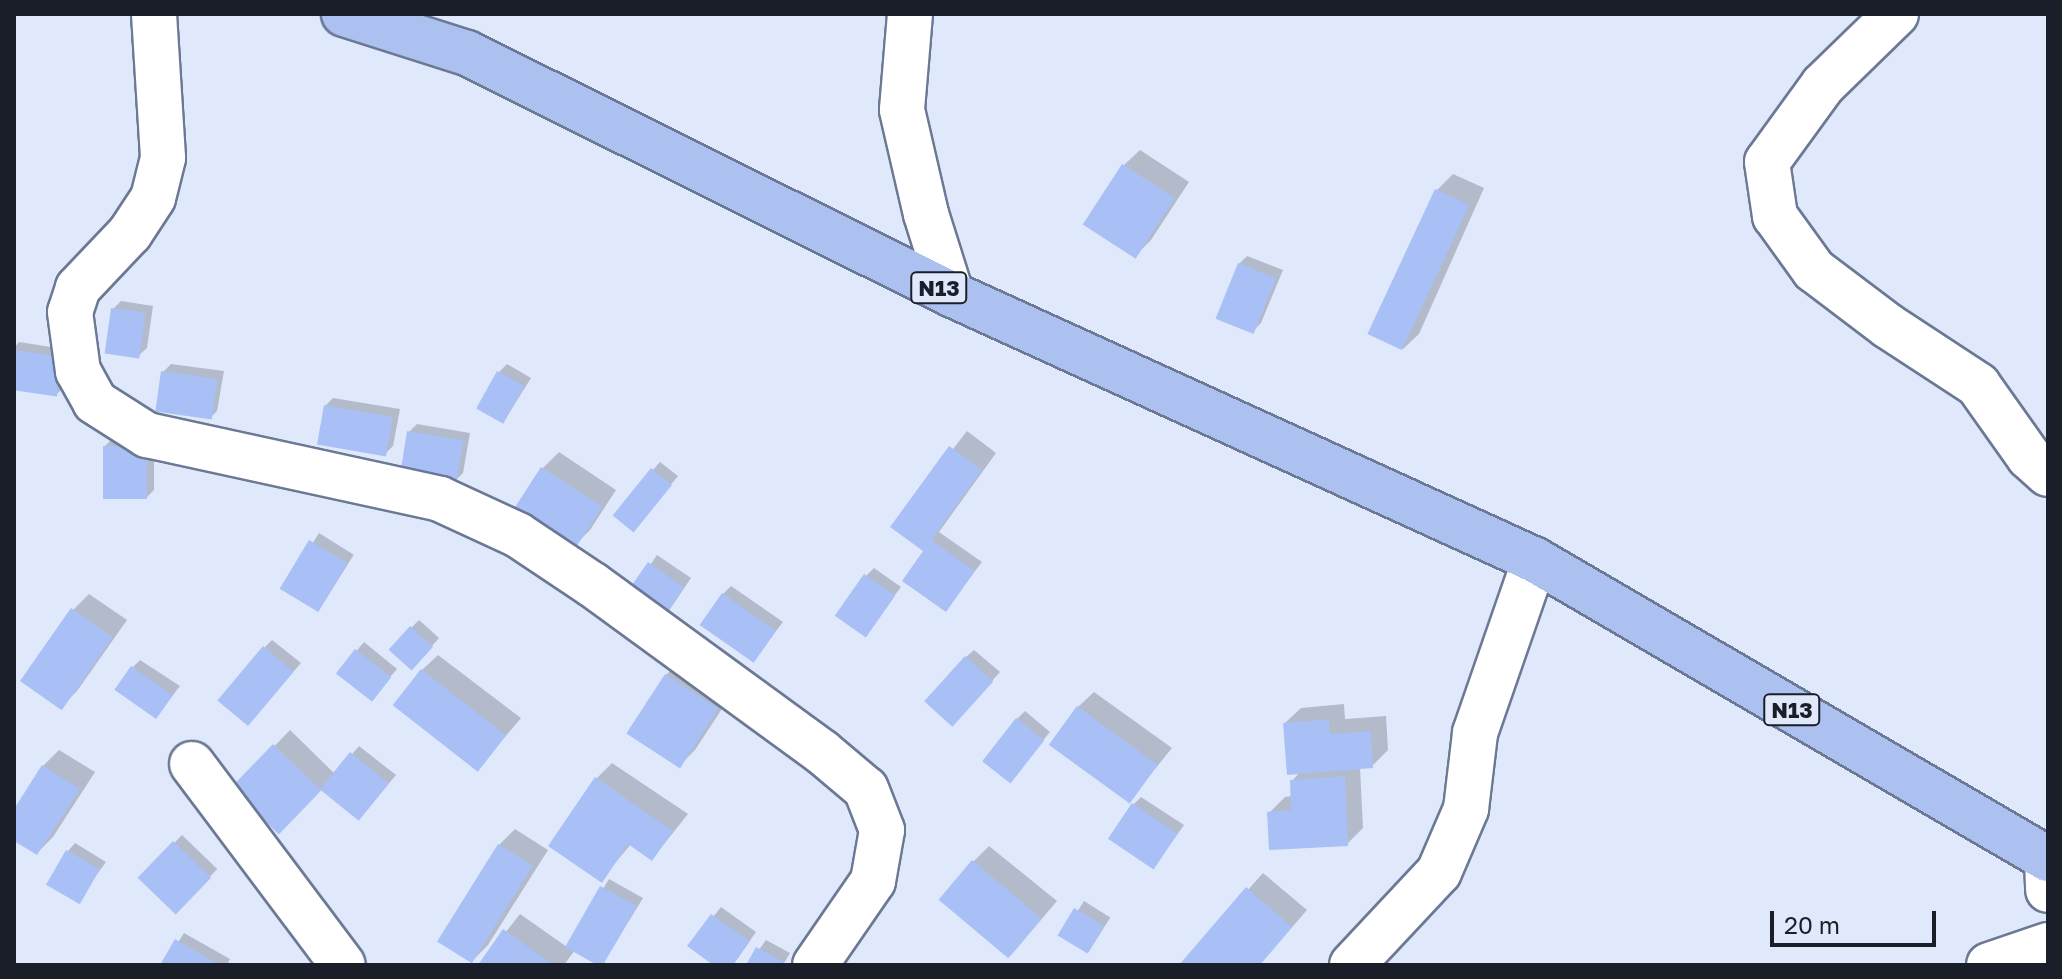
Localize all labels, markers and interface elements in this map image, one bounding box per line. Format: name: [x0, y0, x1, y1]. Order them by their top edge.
road number: N13: [909, 270, 969, 306]
road number: N13: [1762, 692, 1822, 728]
scale bar: [1774, 895, 1940, 945]
text: 20 m: [1784, 910, 1840, 939]

